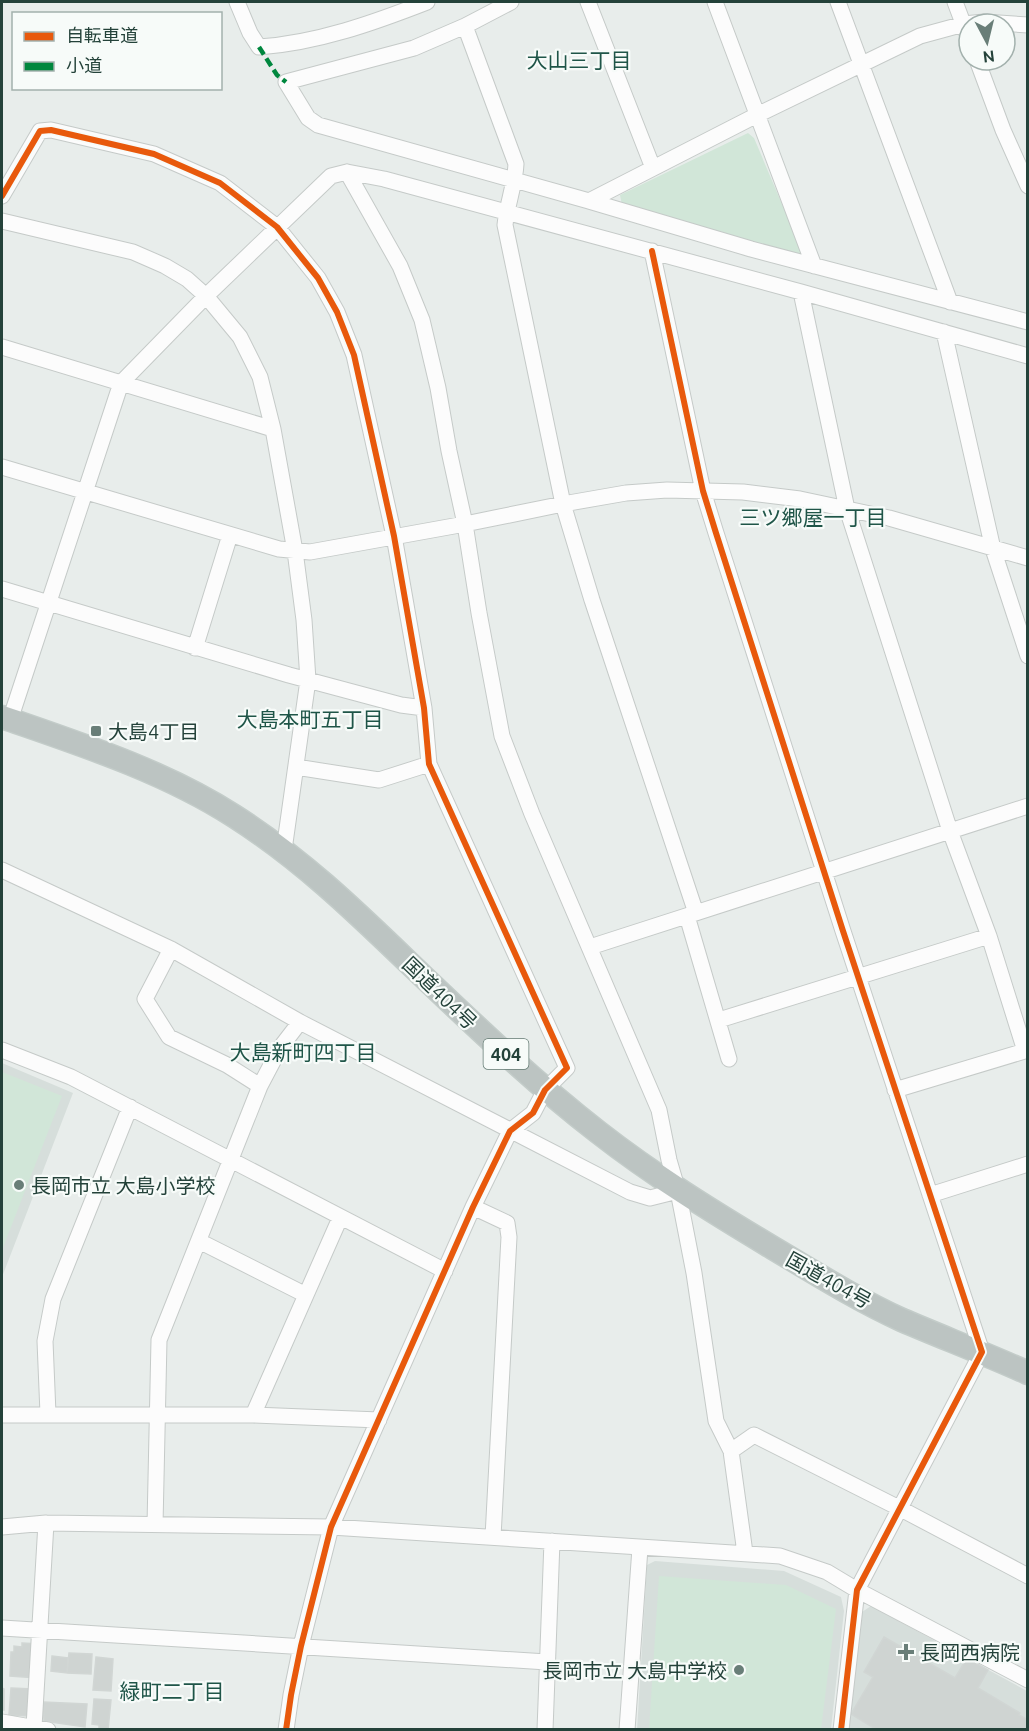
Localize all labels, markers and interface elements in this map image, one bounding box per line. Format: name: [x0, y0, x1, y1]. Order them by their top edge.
legend: [12, 12, 222, 90]
north arrow: [957, 12, 1017, 72]
text: 自転車道: [66, 25, 138, 45]
text: N: [982, 47, 996, 67]
district label: 大山三丁目: [527, 48, 632, 72]
text: 小道: [66, 55, 102, 75]
district label: 三ツ郷屋一丁目: [740, 505, 887, 529]
district label: 大島本町五丁目: [237, 707, 384, 731]
place label: 大島4丁目: [108, 720, 199, 743]
marker: 大島4丁目: [89, 724, 103, 738]
street label: 国道404号: [398, 952, 482, 1034]
road number: 404: [484, 1039, 528, 1069]
district label: 大島新町四丁目: [230, 1040, 377, 1064]
place label: 長岡市立 大島小学校: [31, 1174, 216, 1197]
marker: 長岡市立 大島小学校: [12, 1178, 26, 1192]
street label: 国道404号: [782, 1247, 876, 1313]
place label: 長岡西病院: [920, 1641, 1020, 1664]
marker: 長岡西病院: [897, 1643, 915, 1661]
place label: 長岡市立 大島中学校: [542, 1659, 727, 1682]
marker: 長岡市立 大島中学校: [732, 1663, 746, 1677]
district label: 緑町二丁目: [120, 1679, 225, 1703]

